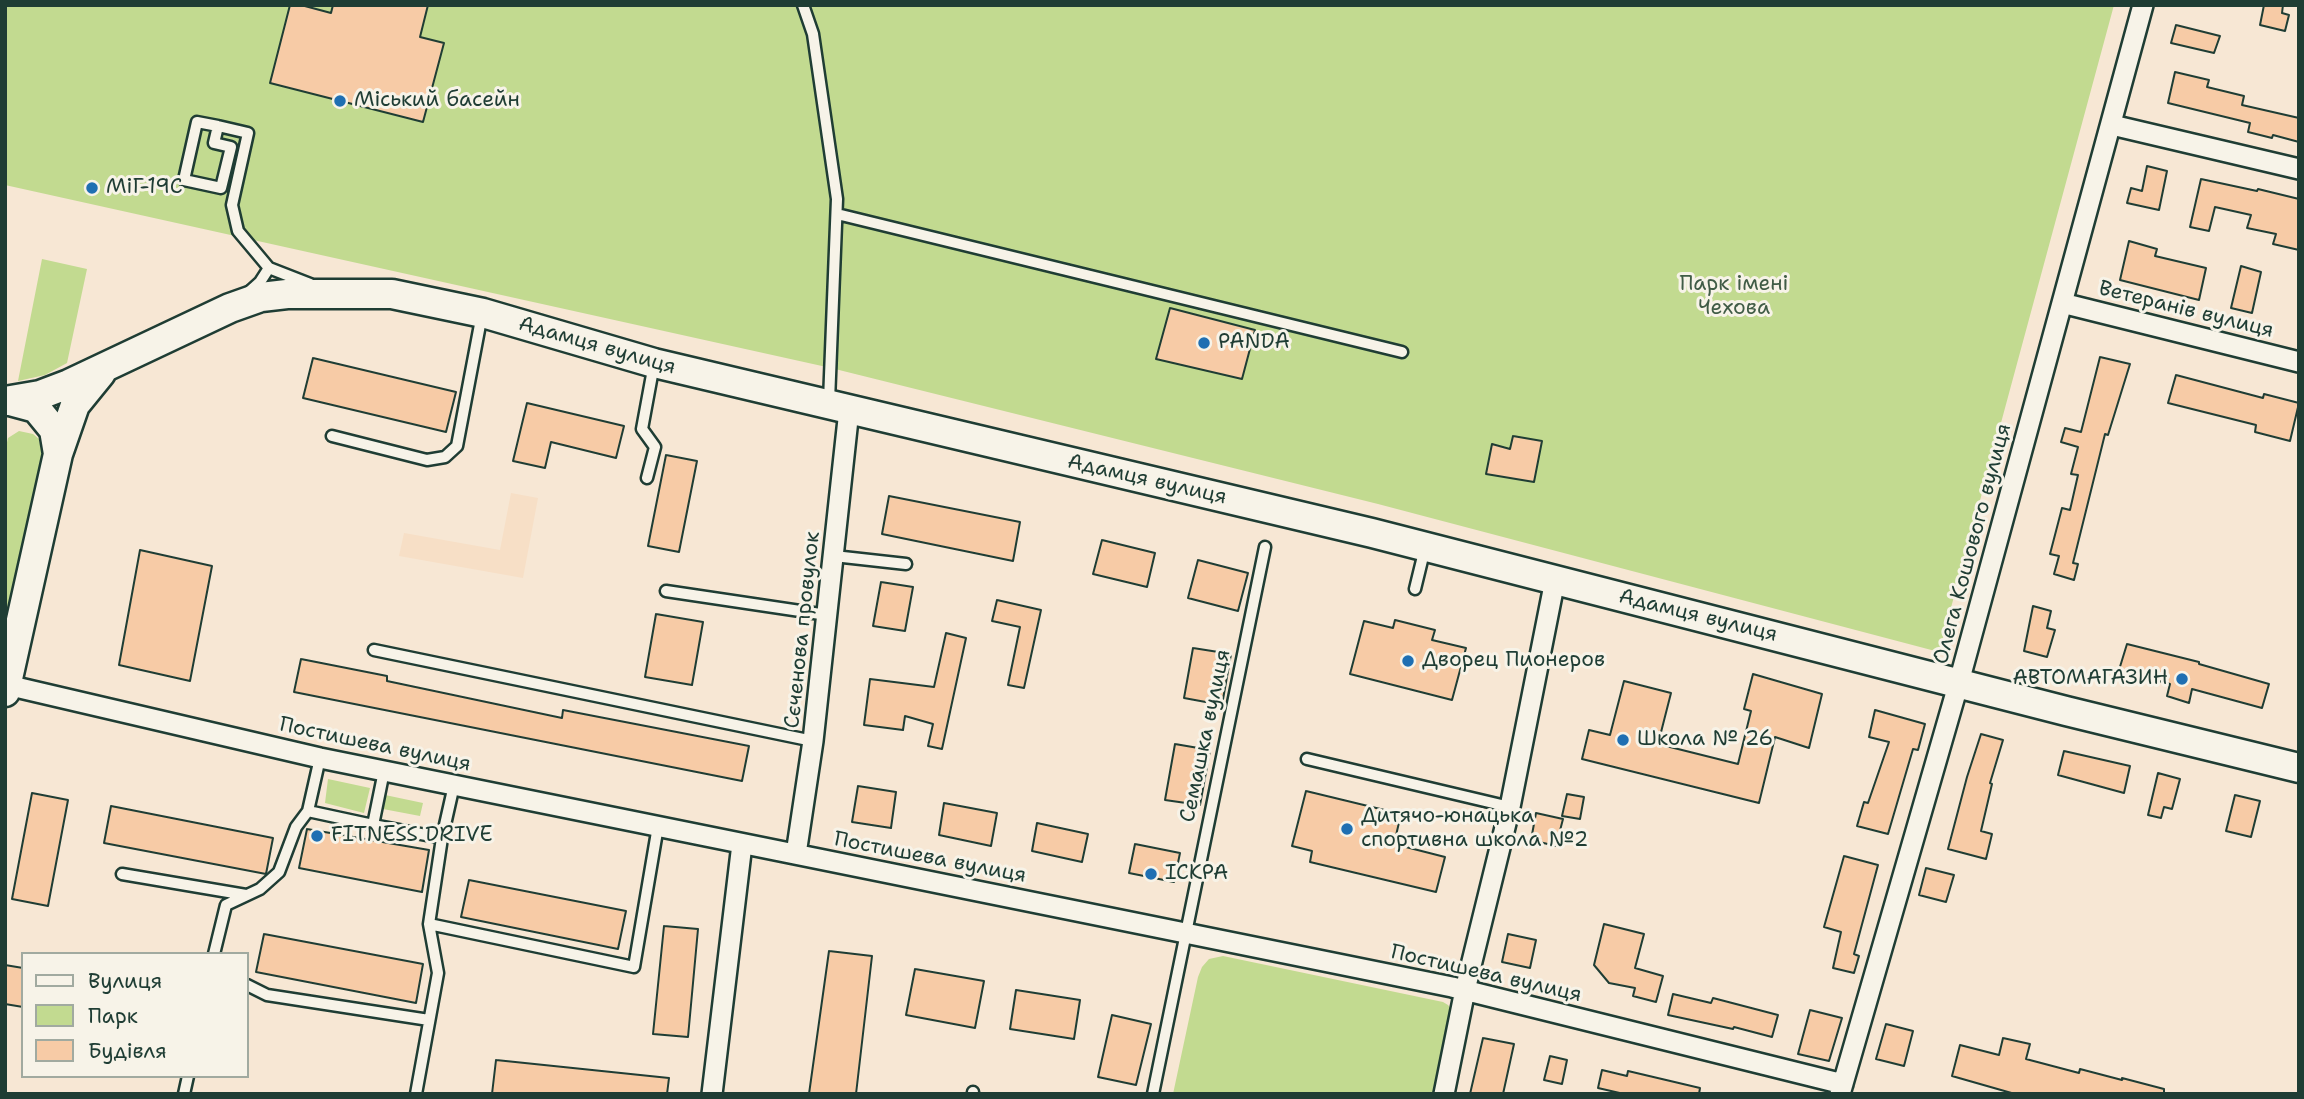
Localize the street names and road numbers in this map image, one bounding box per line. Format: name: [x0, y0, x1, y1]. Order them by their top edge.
street label: Ветеранів вулиця: [2096, 276, 2276, 344]
street label: Адамця вулиця: [515, 311, 679, 381]
street label: Олега Кошового вулиця: [1929, 421, 2017, 667]
street label: Адамця вулиця: [1065, 449, 1229, 511]
street label: Сєченова провулок: [780, 530, 826, 730]
street label: Адамця вулиця: [1616, 584, 1780, 648]
street label: Семашка вулиця: [1175, 647, 1237, 825]
street label: Постишева вулиця: [277, 712, 473, 778]
street label: Постишева вулиця: [832, 827, 1028, 889]
street label: Постишева вулиця: [1388, 940, 1584, 1008]

